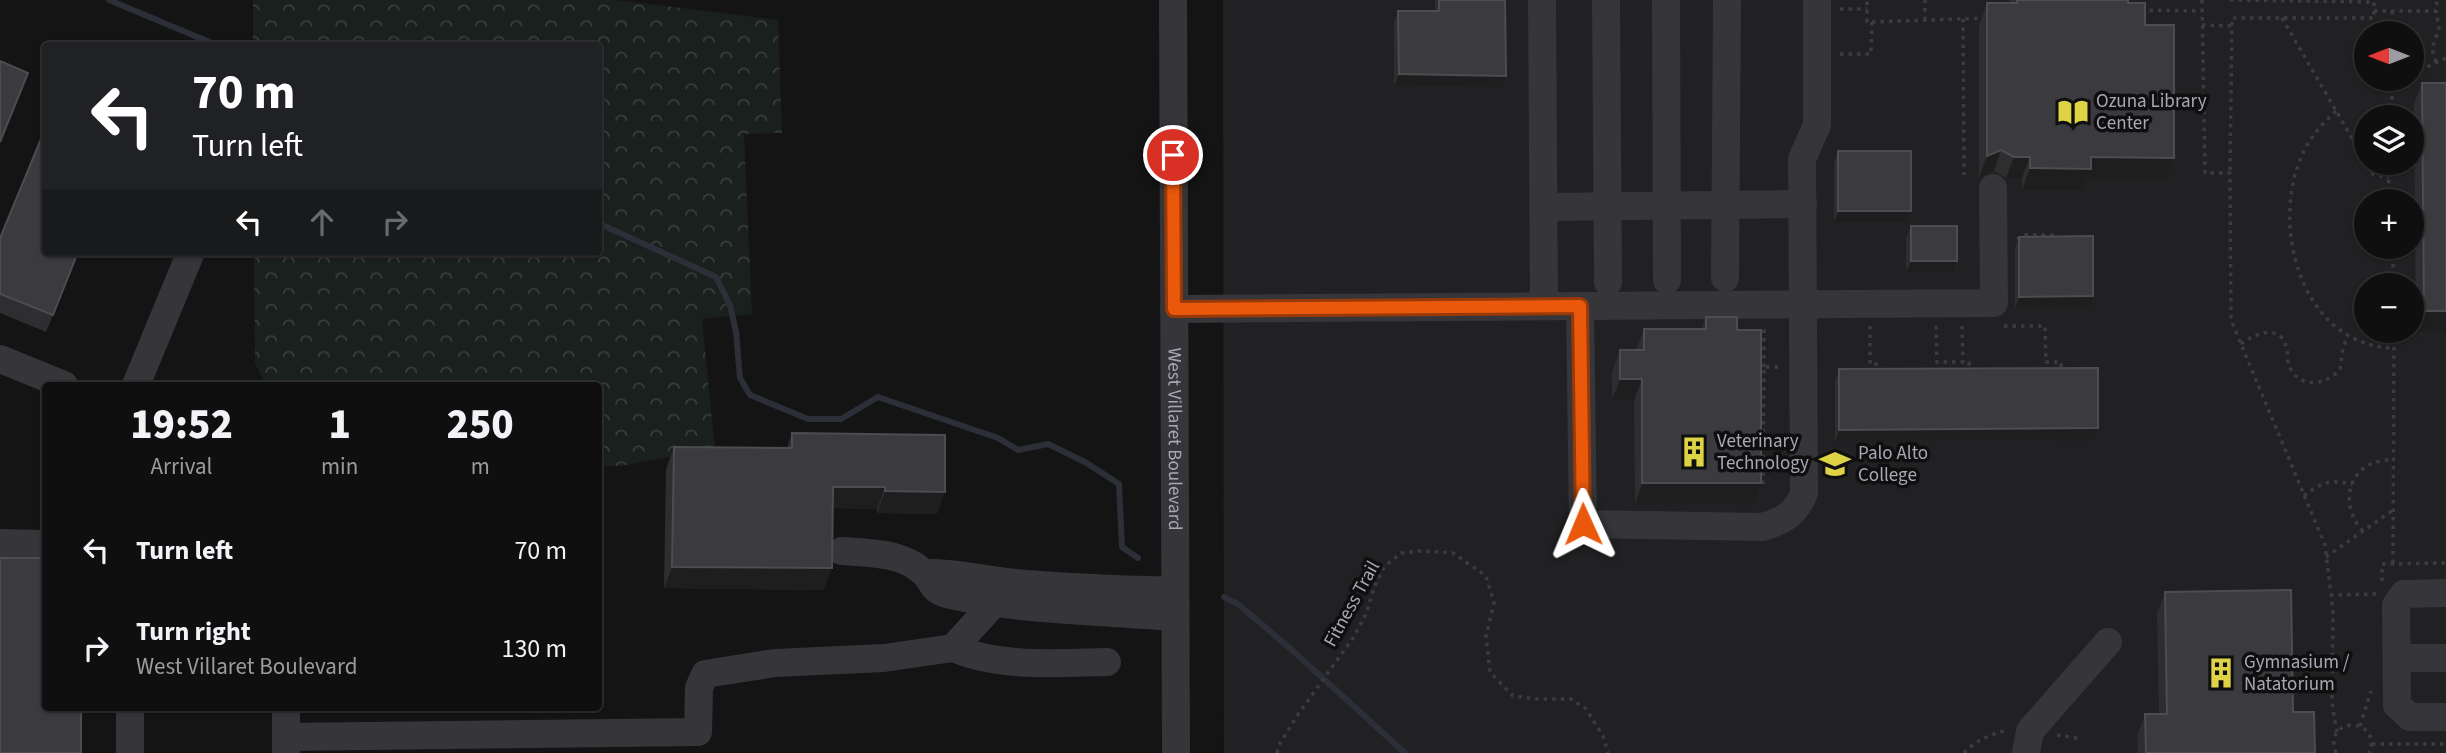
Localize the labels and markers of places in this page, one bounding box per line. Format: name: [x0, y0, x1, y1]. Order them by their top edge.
place label: Ozuna Library Center: [2096, 88, 2207, 137]
library icon: Ozuna Library Center: [2056, 95, 2090, 129]
pin: [1143, 125, 1203, 185]
place label: Veterinary Technology: [1717, 428, 1809, 477]
building icon: Veterinary Technology: [1677, 435, 1711, 469]
place label: Palo Alto College: [1858, 440, 1928, 489]
school or university icon: Palo Alto College: [1818, 447, 1852, 481]
place label: Gymnasium / Natatorium: [2244, 649, 2350, 698]
building icon: Gymnasium / Natatorium: [2204, 656, 2238, 690]

